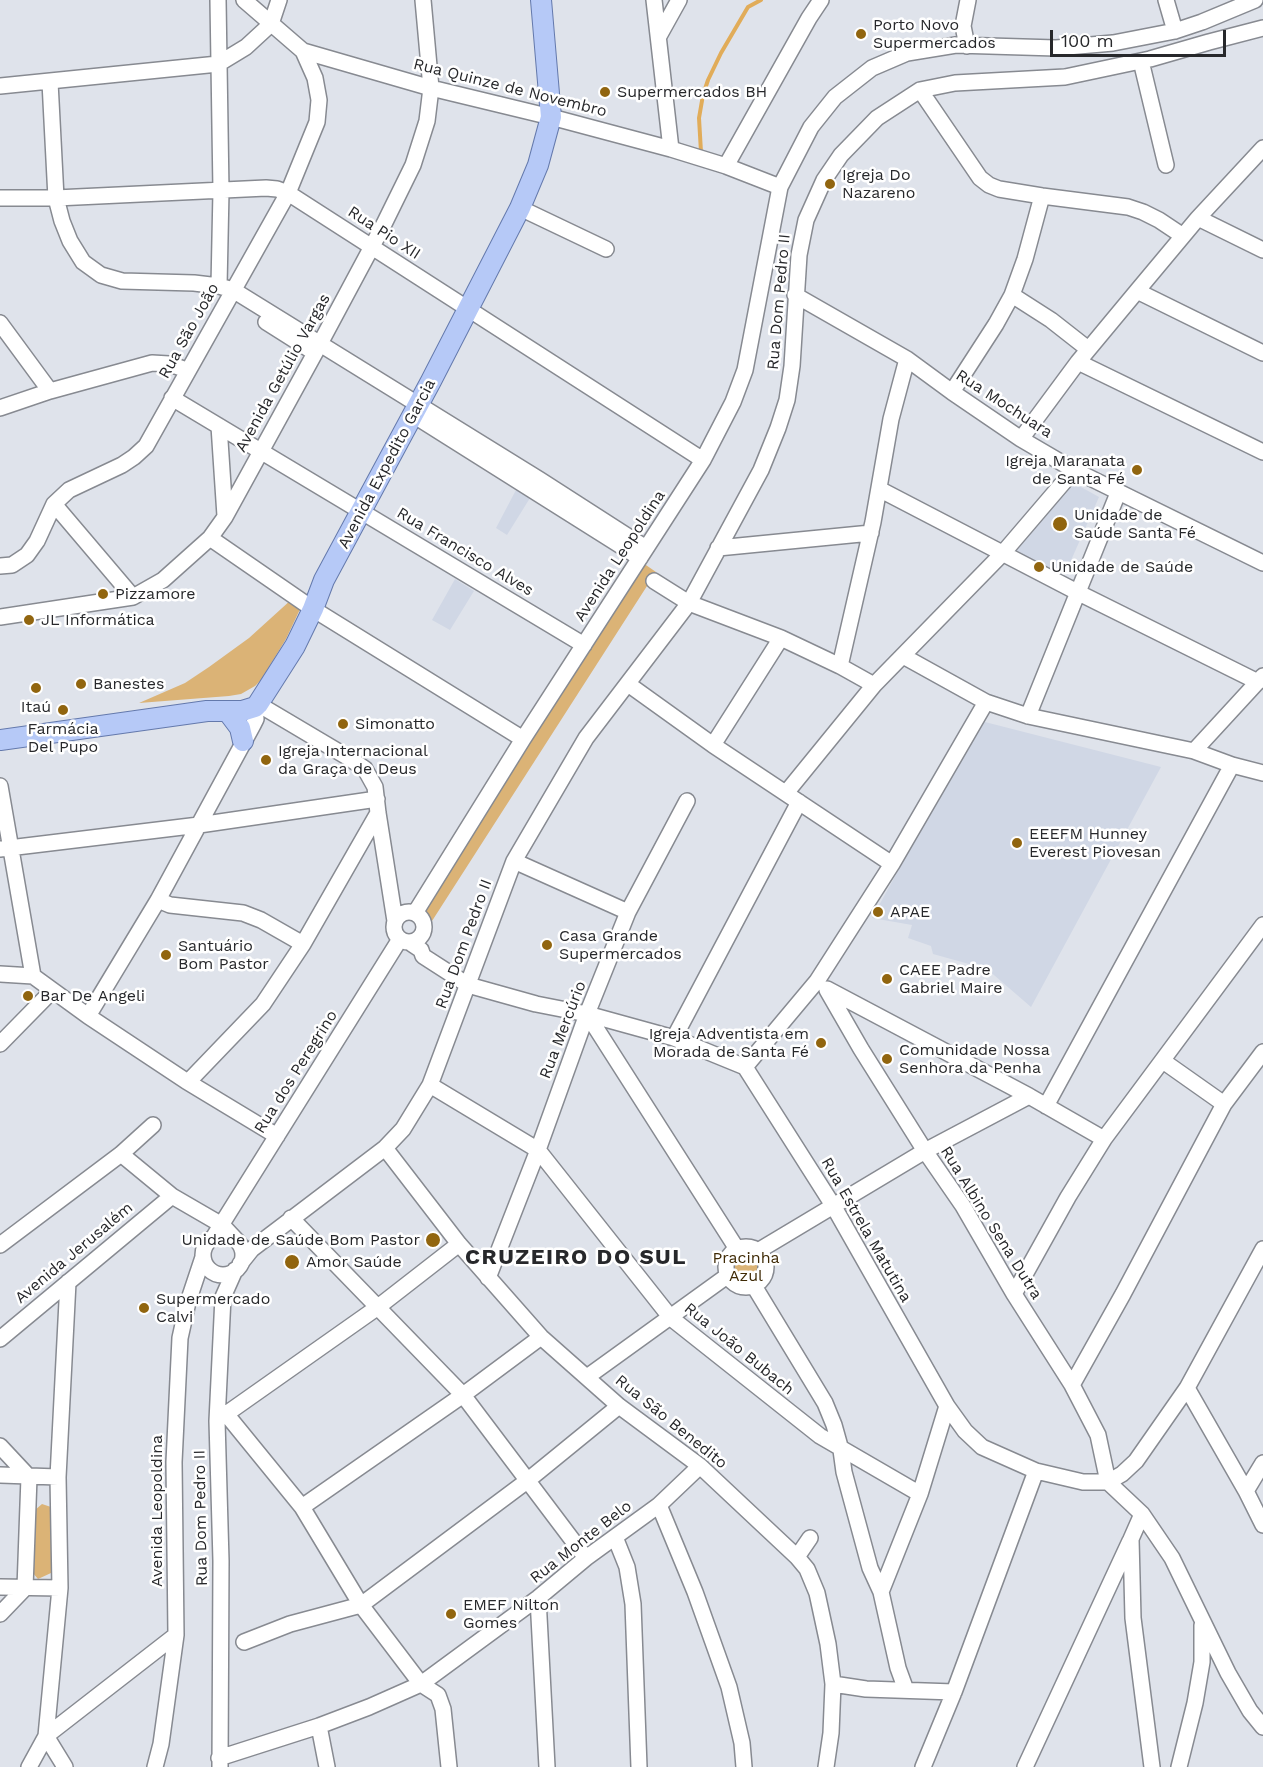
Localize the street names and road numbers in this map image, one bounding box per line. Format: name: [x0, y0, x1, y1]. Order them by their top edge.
street label: Rua Quinze de Novembro: [411, 55, 609, 121]
street label: Rua Pio XII: [344, 202, 424, 264]
street label: Rua Dom Pedro II: [763, 233, 795, 371]
street label: Rua São João: [155, 280, 223, 382]
street label: Avenida Getúlio Vargas: [231, 290, 335, 456]
street label: Rua Mochuara: [952, 366, 1056, 442]
street label: Avenida Expedito Garcia: [334, 376, 440, 552]
street label: Avenida Leopoldina: [570, 487, 670, 625]
street label: Rua Francisco Alves: [393, 504, 537, 600]
street label: Rua Dom Pedro II: [432, 877, 496, 1011]
street label: Rua Mercúrio: [536, 978, 590, 1082]
street label: Rua dos Peregrino: [250, 1007, 342, 1137]
street label: Rua Albino Sena Dutra: [936, 1143, 1046, 1303]
street label: Rua Estrela Matutina: [817, 1154, 915, 1306]
street label: Avenida Jerusalém: [11, 1198, 137, 1308]
street label: Rua João Bubach: [680, 1299, 798, 1399]
street label: Rua São Benedito: [611, 1371, 731, 1473]
street label: Avenida Leopoldina: [147, 1435, 167, 1587]
street label: Rua Dom Pedro II: [190, 1450, 212, 1586]
street label: Rua Monte Belo: [526, 1496, 636, 1588]

